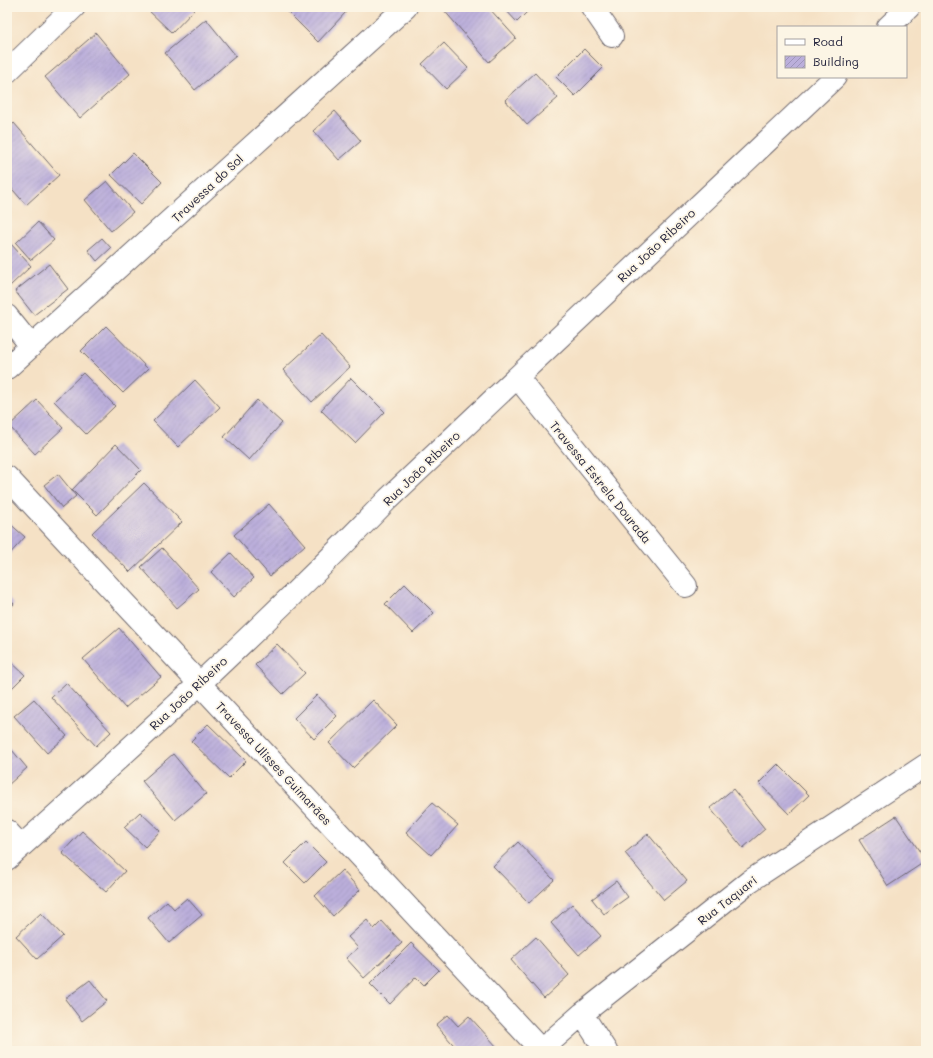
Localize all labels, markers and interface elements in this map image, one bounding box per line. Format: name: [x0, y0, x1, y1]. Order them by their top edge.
legend: [777, 26, 907, 78]
text: Road: [813, 33, 843, 49]
text: Building: [813, 53, 859, 69]
street label: Travessa do Sol: [168, 151, 246, 225]
street label: Rua João Ribeiro: [614, 205, 698, 285]
street label: Travessa Estrela Dourada: [547, 417, 655, 547]
street label: Rua João Ribeiro: [379, 427, 463, 509]
street label: Rua João Ribeiro: [146, 653, 230, 733]
street label: Travessa Ulisses Guimarães: [212, 698, 336, 828]
street label: Rua Taquari: [694, 872, 760, 928]

